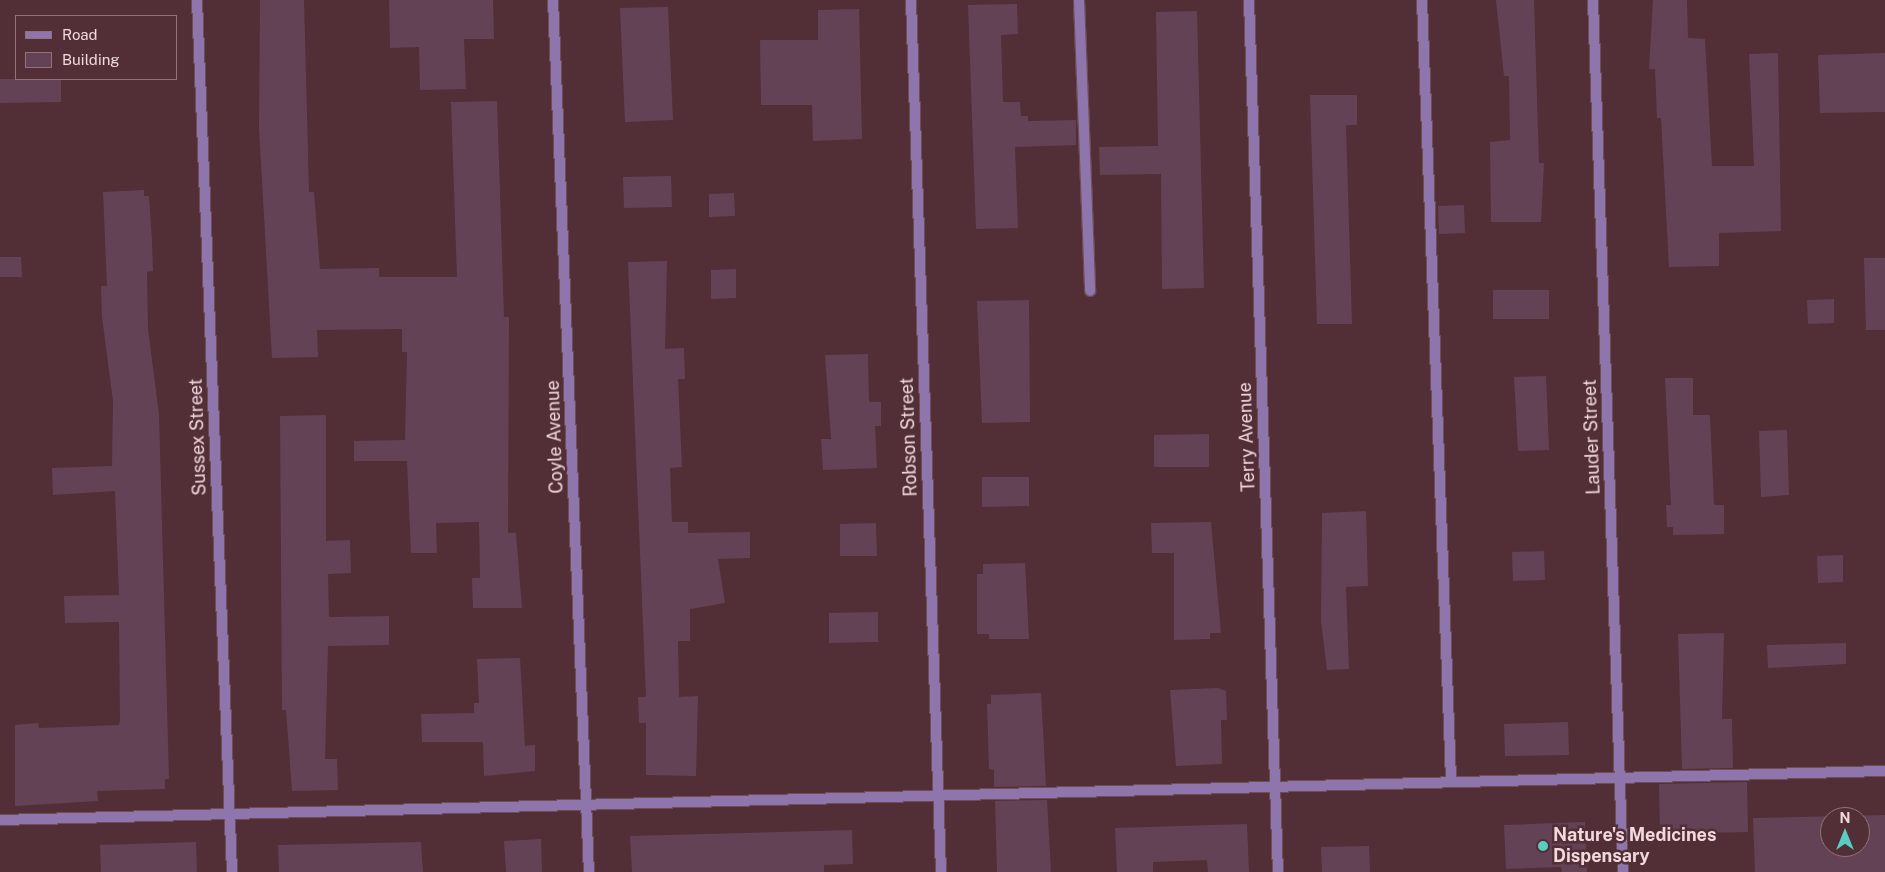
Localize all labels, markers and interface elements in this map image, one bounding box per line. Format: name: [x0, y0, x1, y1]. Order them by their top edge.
legend: [15, 15, 178, 80]
text: Road: [62, 26, 98, 43]
text: Building: [62, 51, 120, 68]
street label: Robson Street: [896, 377, 922, 497]
street label: Sussex Street: [185, 378, 211, 496]
street label: Lauder Street: [1579, 379, 1605, 495]
street label: Coyle Avenue: [542, 380, 568, 494]
street label: Terry Avenue: [1234, 382, 1260, 492]
north arrow: [1820, 807, 1870, 857]
text: N: [1840, 810, 1850, 826]
place label: Nature's Medicines Dispensary: [1553, 825, 1717, 868]
marker: Nature's Medicines Dispensary: [1537, 840, 1549, 852]

